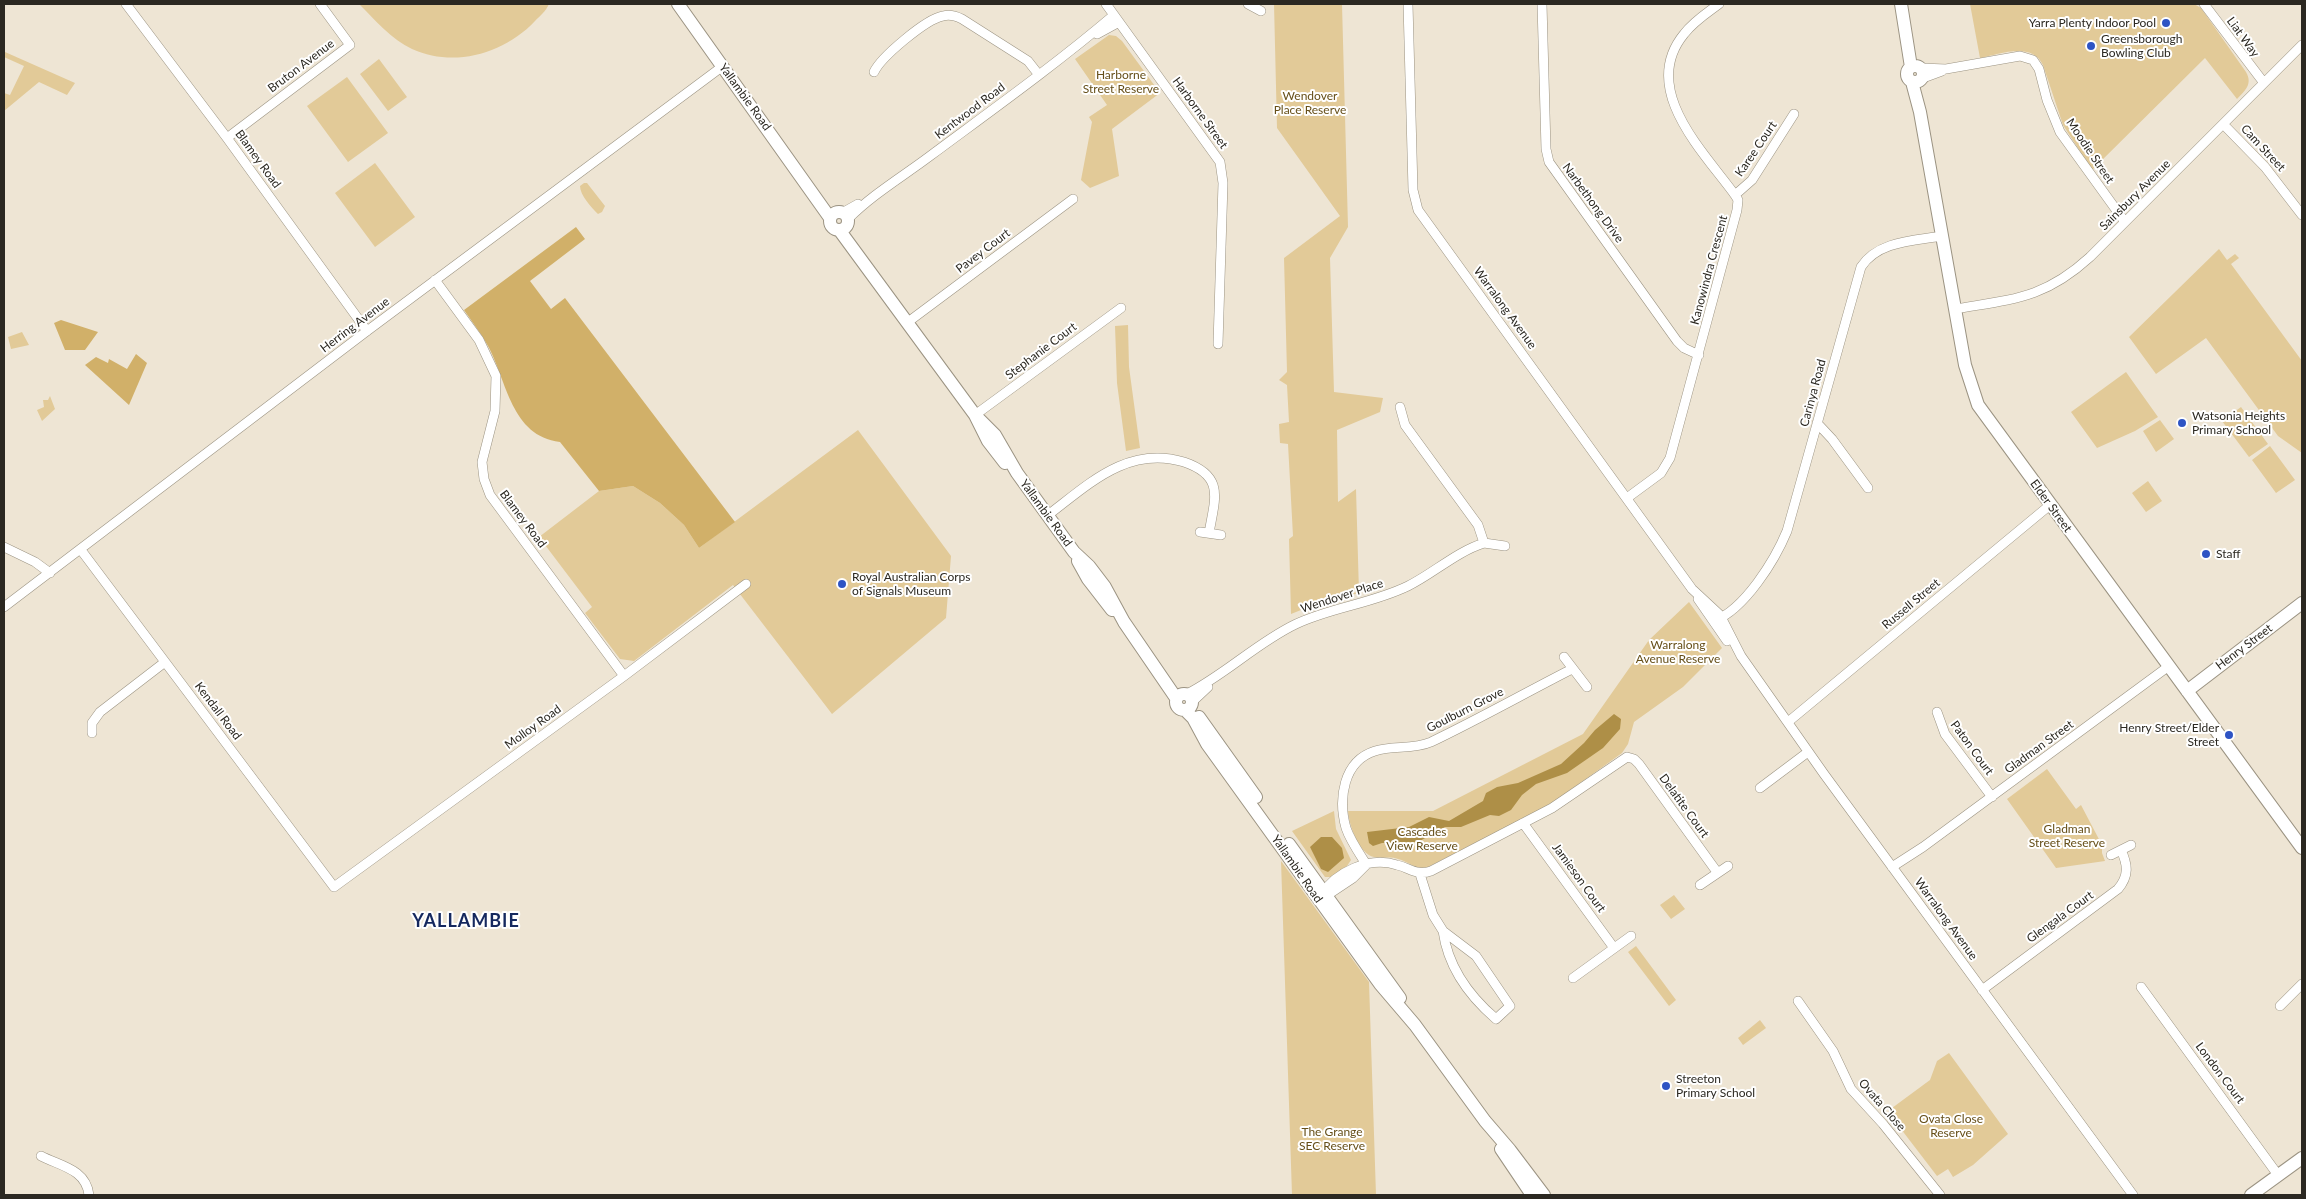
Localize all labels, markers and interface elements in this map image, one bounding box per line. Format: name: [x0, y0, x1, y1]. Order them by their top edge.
street label: Liat Way: [2224, 14, 2262, 60]
place label: Yarra Plenty Indoor Pool: [2029, 16, 2156, 30]
marker: Yarra Plenty Indoor Pool: [2160, 17, 2172, 29]
place label: Greensborough Bowling Club: [2101, 32, 2182, 60]
street label: Bruton Avenue: [265, 36, 337, 96]
marker: Greensborough Bowling Club: [2085, 40, 2097, 52]
street label: Yallambie Road: [716, 61, 774, 133]
park label: Harborne Street Reserve: [1083, 68, 1159, 96]
street label: Harborne Street: [1169, 74, 1231, 152]
street label: Kentwood Road: [932, 80, 1008, 142]
park label: Wendover Place Reserve: [1274, 89, 1346, 117]
street label: Moodie Street: [2063, 116, 2117, 186]
street label: Karee Court: [1732, 119, 1780, 179]
street label: Cam Street: [2238, 122, 2288, 174]
street label: Blamey Road: [232, 127, 284, 191]
street label: Sainsbury Avenue: [2097, 157, 2173, 233]
street label: Narbethong Drive: [1559, 160, 1627, 246]
street label: Kanowindra Crescent: [1687, 214, 1731, 326]
street label: Pavey Court: [953, 226, 1013, 276]
street label: Warralong Avenue: [1470, 264, 1540, 352]
street label: Herring Avenue: [318, 294, 392, 356]
street label: Stephanie Court: [1003, 320, 1079, 382]
street label: Carinya Road: [1797, 358, 1829, 428]
place label: Watsonia Heights Primary School: [2192, 409, 2285, 437]
marker: Watsonia Heights Primary School: [2176, 417, 2188, 429]
street label: Yallambie Road: [1017, 477, 1075, 549]
street label: Elder Street: [2027, 477, 2075, 535]
street label: Blamey Road: [497, 487, 549, 551]
place label: Staff: [2216, 547, 2240, 561]
marker: Staff: [2200, 548, 2212, 560]
place label: Royal Australian Corps of Signals Museum: [852, 570, 971, 598]
street label: Wendover Place: [1299, 576, 1385, 616]
street label: Russell Street: [1879, 576, 1943, 632]
marker: Royal Australian Corps of Signals Museum: [836, 578, 848, 590]
street label: Henry Street: [2213, 621, 2275, 673]
park label: Warralong Avenue Reserve: [1636, 638, 1720, 666]
street label: Kendall Road: [192, 679, 244, 743]
street label: Goulburn Grove: [1424, 684, 1506, 736]
street label: Molloy Road: [502, 702, 564, 752]
street label: Gladman Street: [2002, 717, 2076, 777]
street label: Paton Court: [1947, 718, 1997, 778]
place label: Henry Street/Elder Street: [2119, 721, 2219, 749]
marker: Henry Street/Elder Street: [2223, 729, 2235, 741]
street label: Delatite Court: [1656, 771, 1712, 841]
park label: Gladman Street Reserve: [2029, 822, 2105, 850]
park label: Cascades View Reserve: [1386, 825, 1458, 853]
street label: Yallambie Road: [1268, 832, 1326, 906]
street label: Jamieson Court: [1549, 841, 1609, 915]
street label: Warralong Avenue: [1911, 875, 1981, 963]
street label: Glengala Court: [2024, 888, 2096, 946]
district label: YALLAMBIE: [411, 910, 521, 932]
street label: London Court: [2192, 1040, 2248, 1106]
place label: Streeton Primary School: [1676, 1072, 1755, 1100]
street label: Ovata Close: [1856, 1076, 1908, 1134]
marker: Streeton Primary School: [1660, 1080, 1672, 1092]
park label: Ovata Close Reserve: [1919, 1112, 1983, 1140]
park label: The Grange SEC Reserve: [1299, 1125, 1365, 1153]

